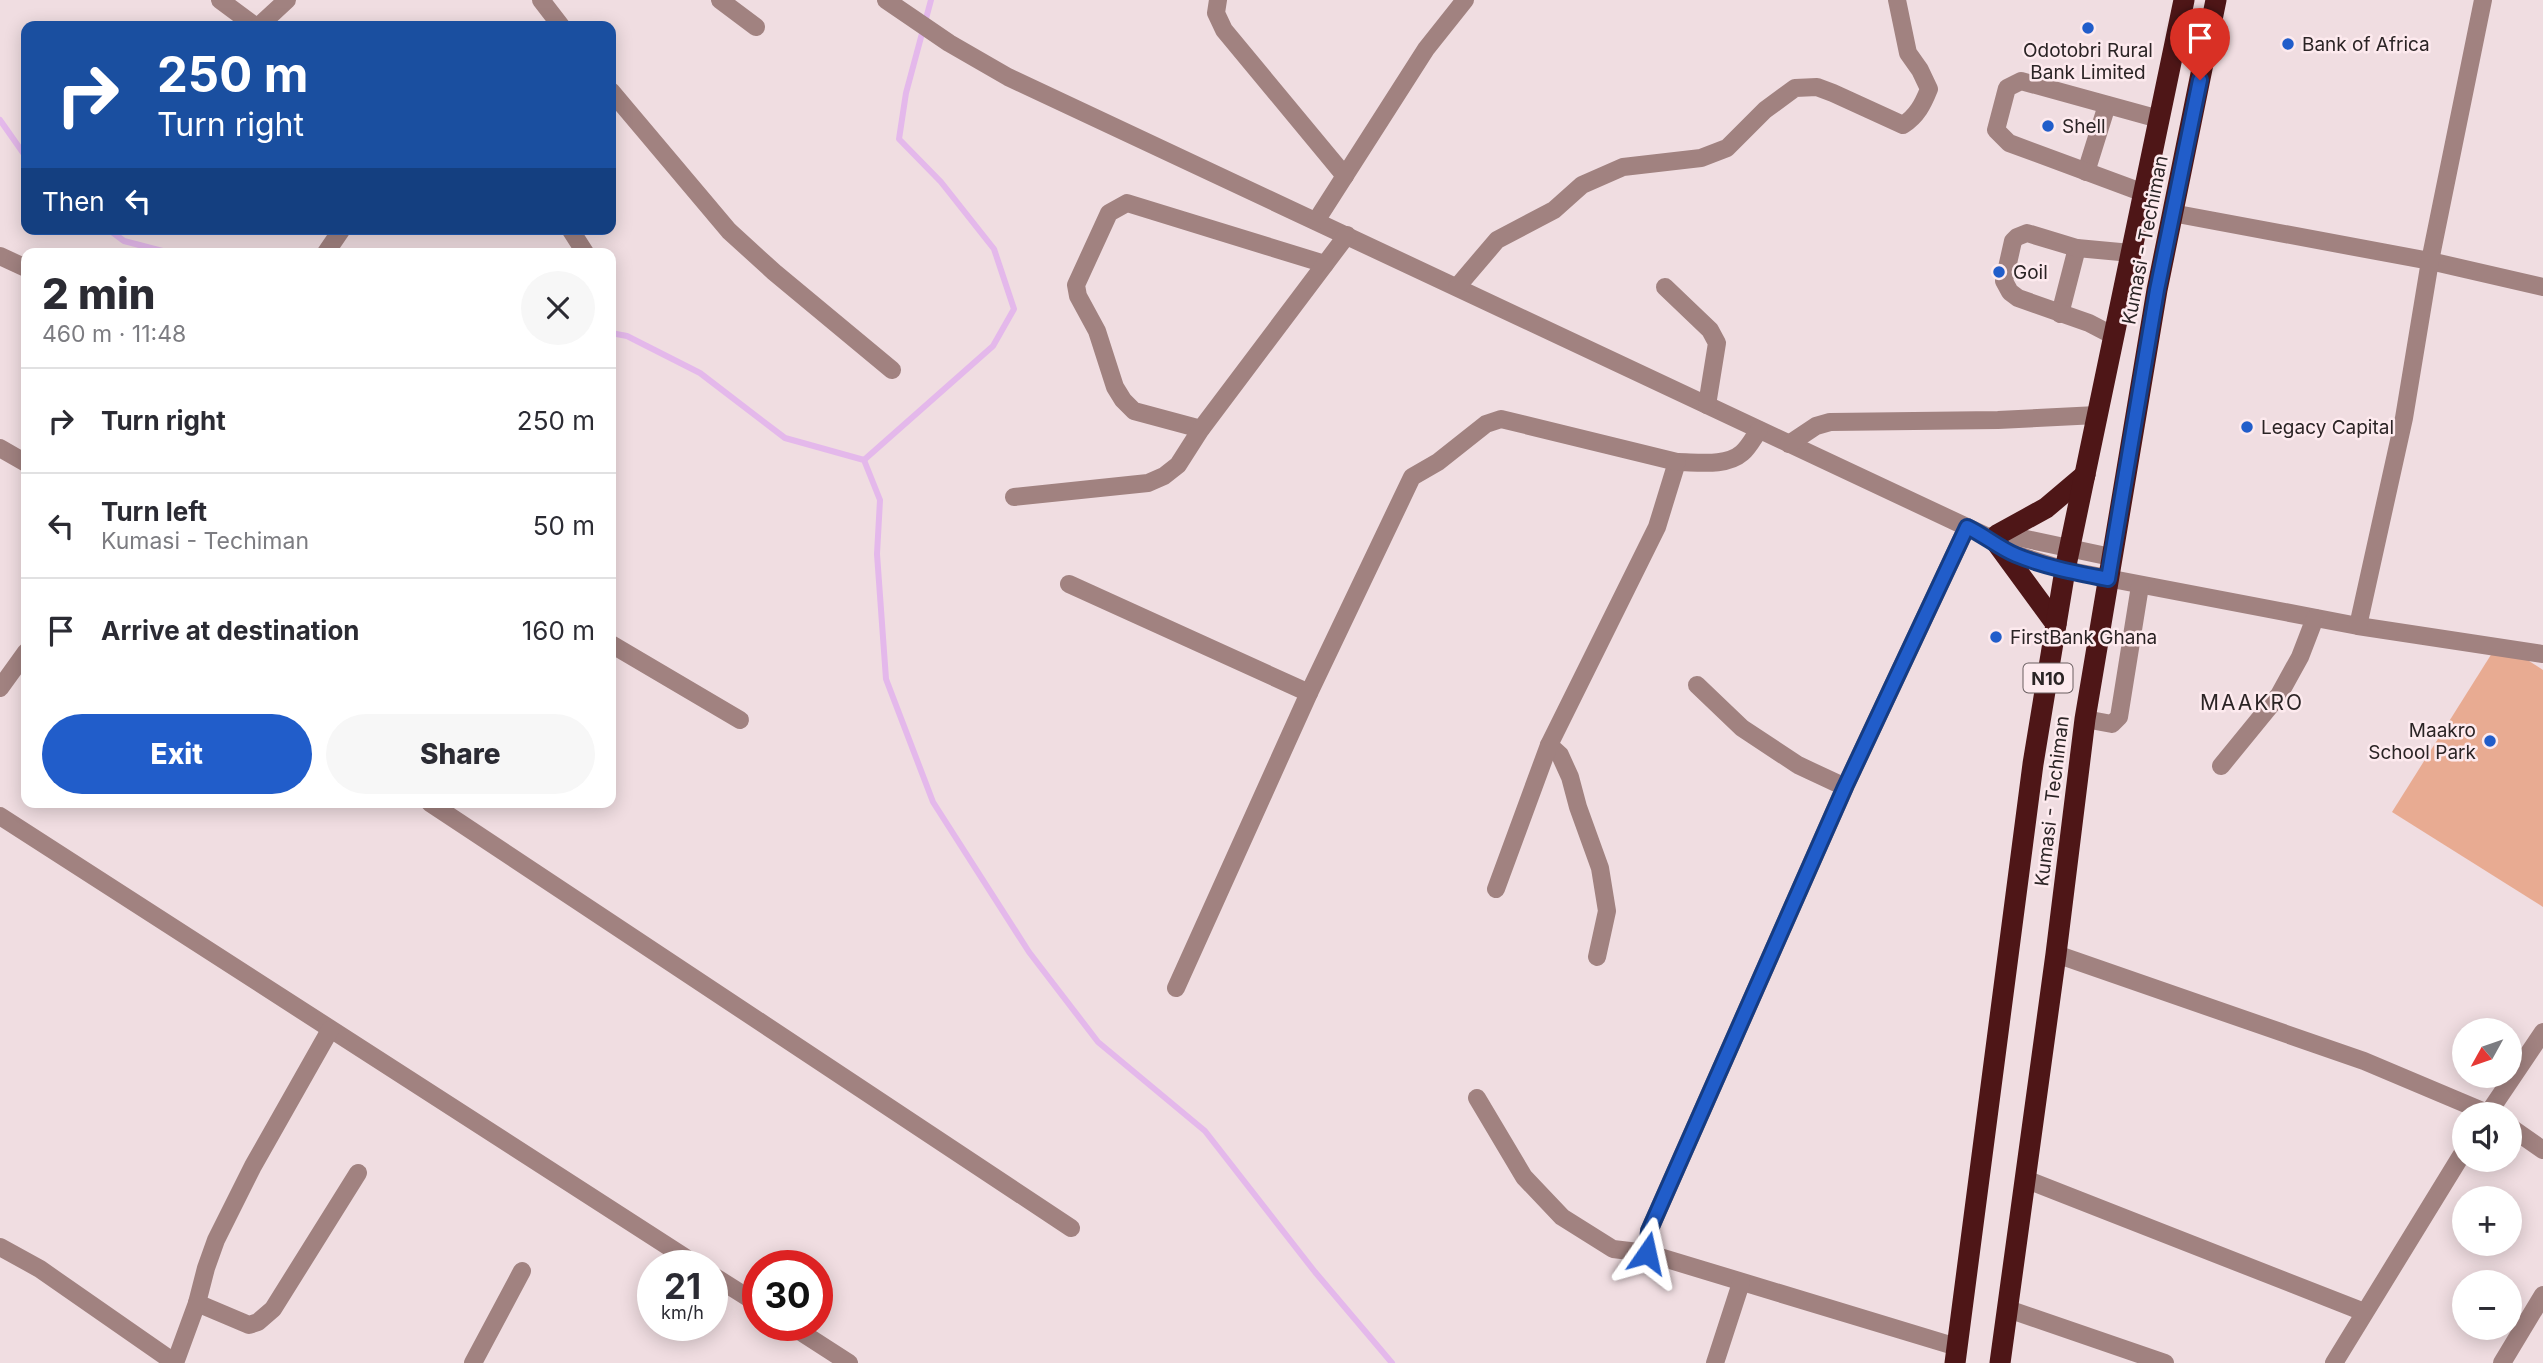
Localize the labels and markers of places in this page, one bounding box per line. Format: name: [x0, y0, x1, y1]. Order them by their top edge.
pin: [2170, 8, 2230, 80]
marker: Odotobri Rural Bank Limited: [2080, 20, 2096, 36]
place label: Bank of Africa: [2302, 33, 2430, 56]
marker: Bank of Africa: [2280, 36, 2296, 52]
place label: Odotobri Rural Bank Limited: [2023, 39, 2153, 84]
place label: Shell: [2062, 115, 2106, 138]
marker: Shell: [2040, 118, 2056, 134]
place label: Goil: [2013, 261, 2048, 284]
marker: Goil: [1991, 264, 2007, 280]
place label: Legacy Capital: [2261, 416, 2394, 439]
marker: Legacy Capital: [2239, 419, 2255, 435]
place label: FirstBank Ghana: [2010, 626, 2157, 649]
marker: FirstBank Ghana: [1988, 629, 2004, 645]
place label: Maakro School Park: [2368, 719, 2477, 764]
marker: Maakro School Park: [2482, 733, 2498, 749]

